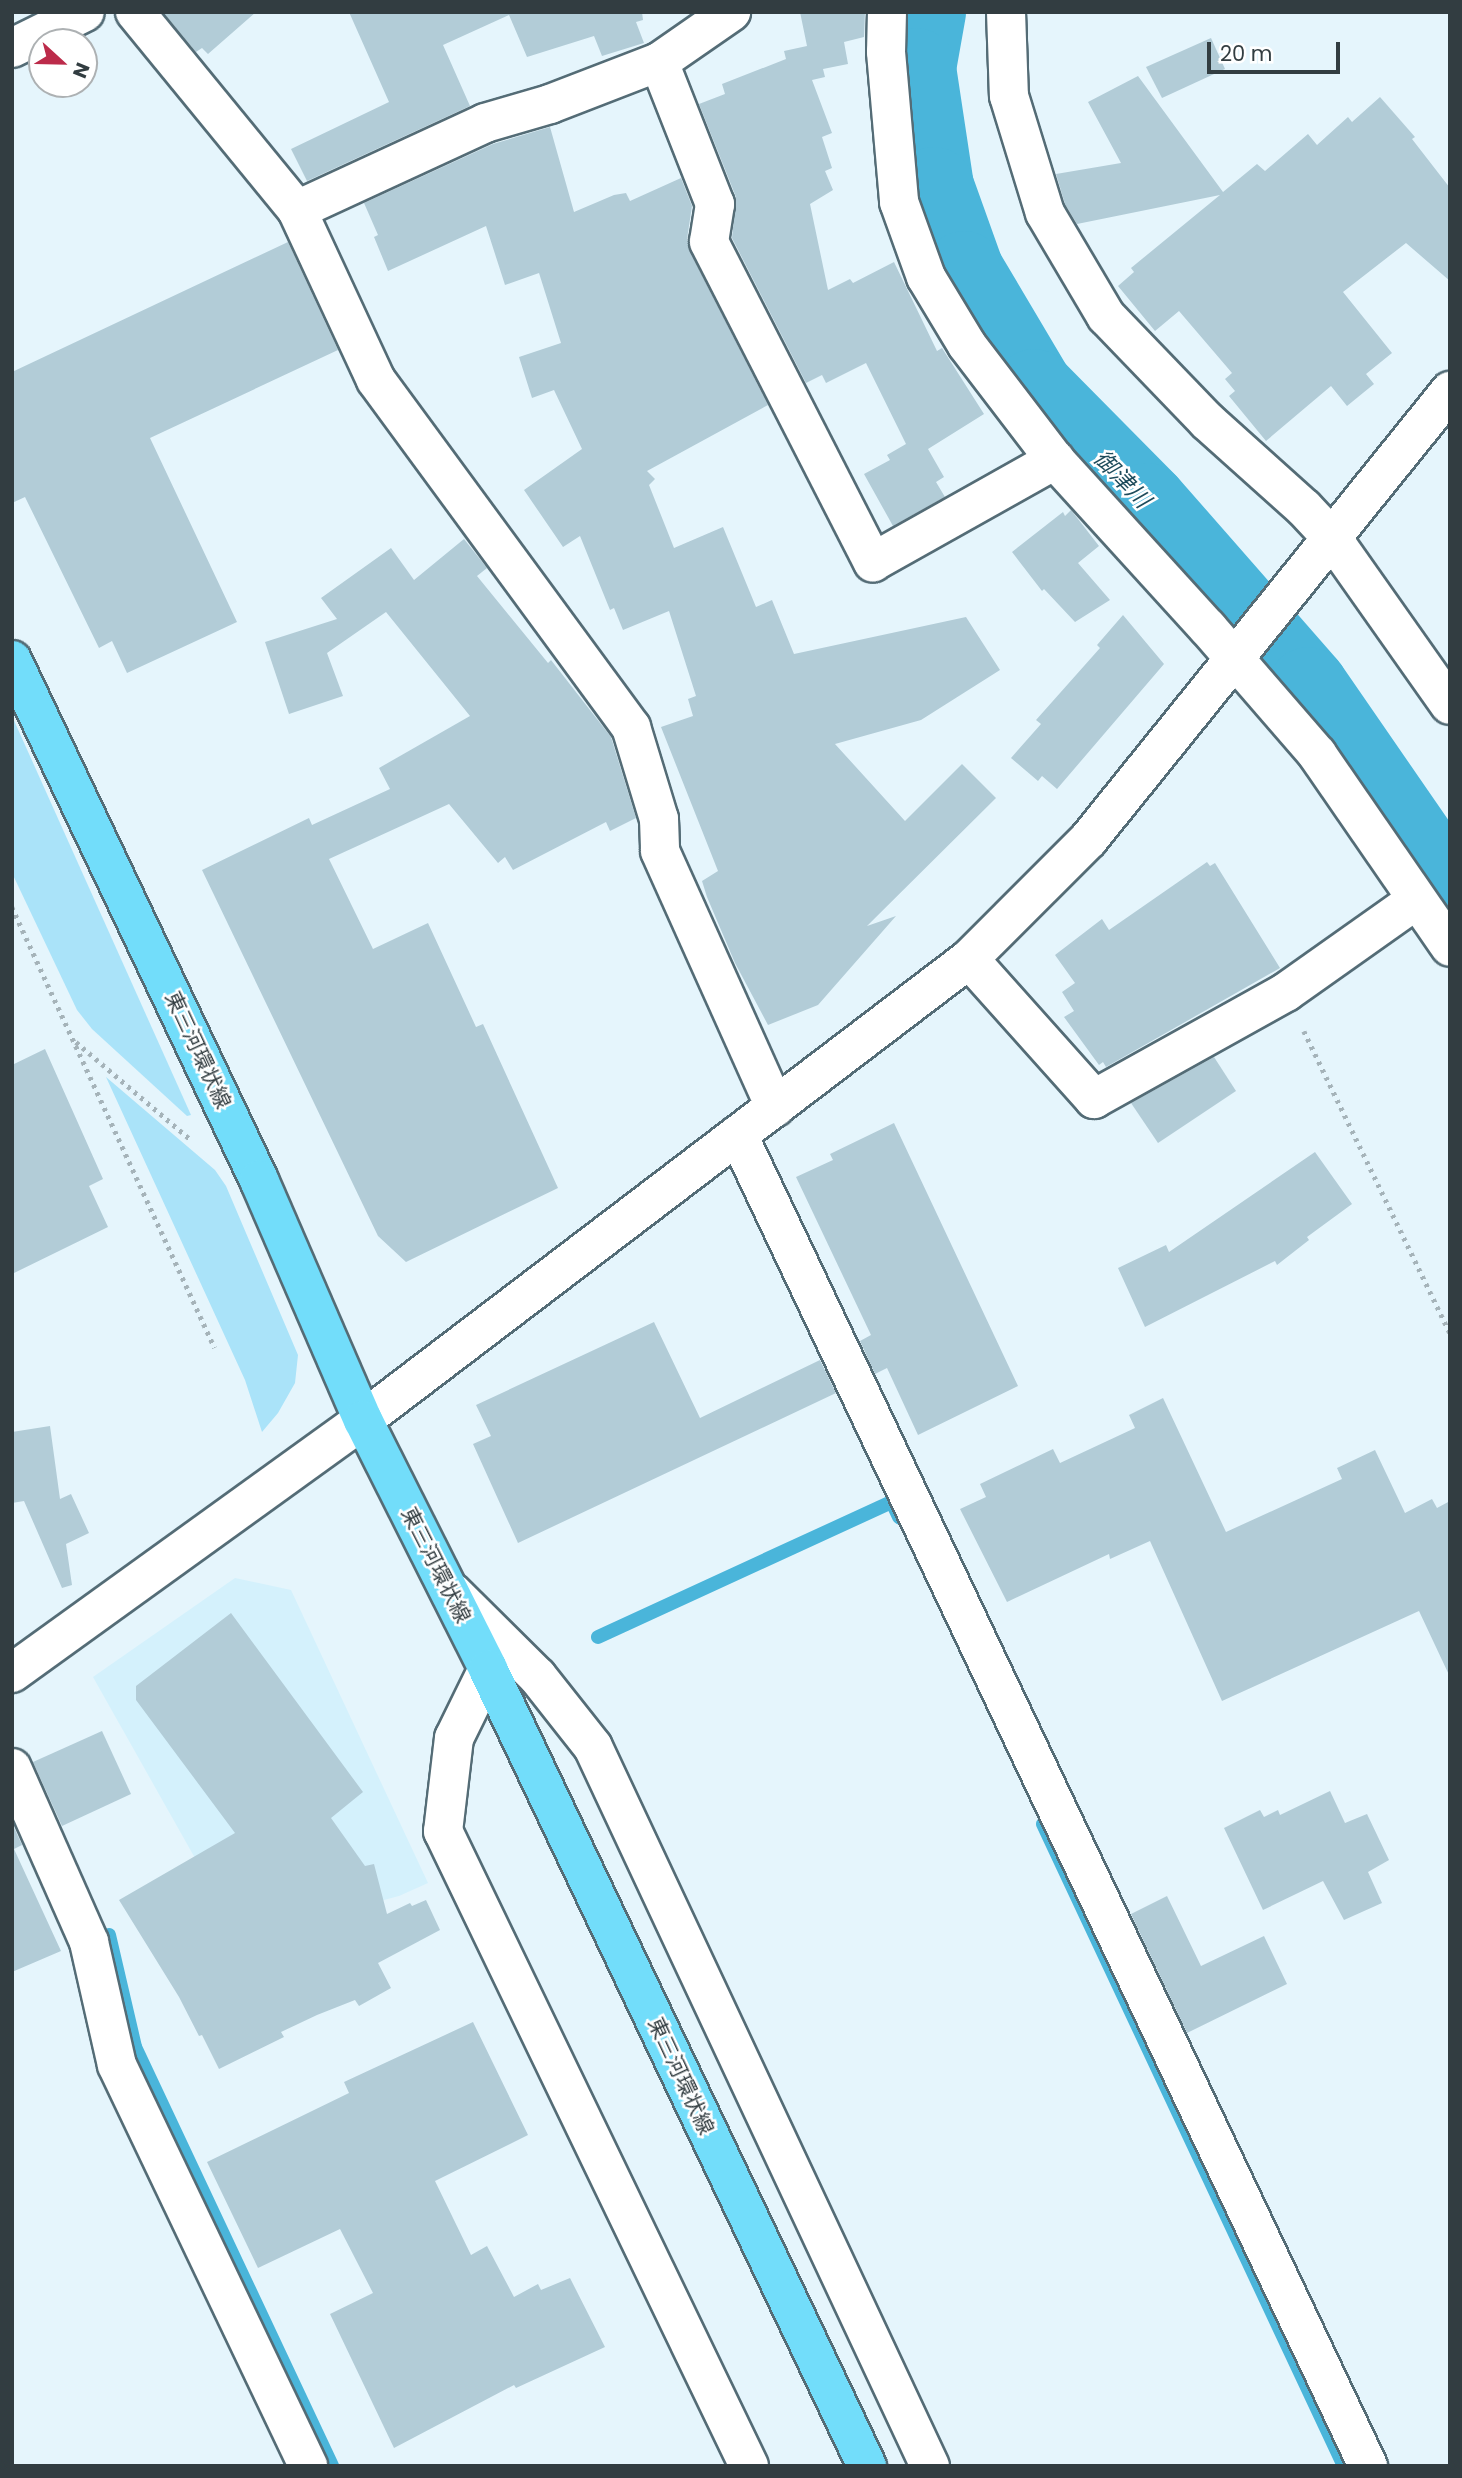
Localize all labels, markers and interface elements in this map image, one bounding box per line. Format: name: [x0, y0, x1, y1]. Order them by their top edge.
north arrow: [28, 28, 98, 98]
scale bar: [1210, 28, 1343, 72]
text: 20 m: [1220, 39, 1273, 68]
text: N: [66, 59, 96, 82]
water label: 御津川: [1088, 445, 1156, 513]
street label: 東三河環状線: [160, 988, 236, 1112]
street label: 東三河環状線: [396, 1503, 476, 1627]
street label: 東三河環状線: [643, 2014, 719, 2138]

